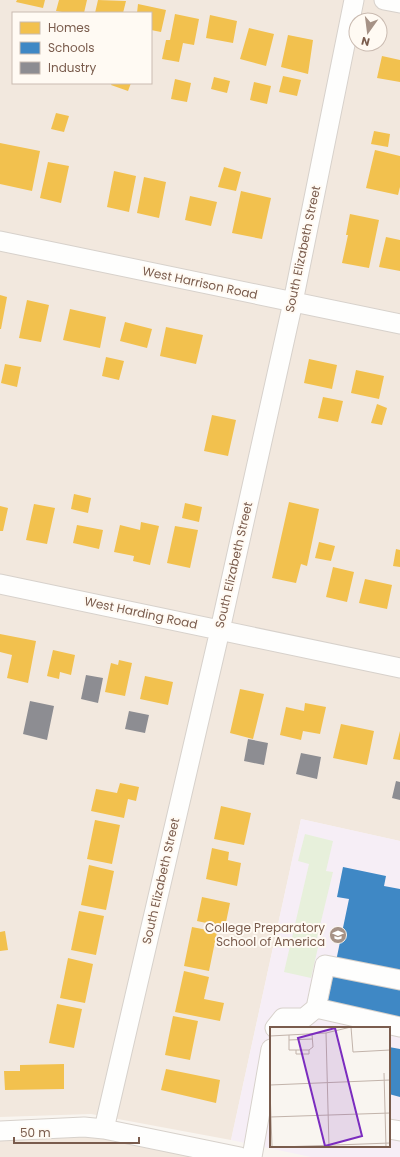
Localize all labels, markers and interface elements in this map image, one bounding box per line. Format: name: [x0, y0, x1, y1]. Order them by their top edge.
legend: [12, 12, 152, 84]
north arrow: [348, 12, 388, 52]
text: Homes: [48, 19, 90, 36]
text: N: [360, 33, 372, 50]
text: Schools: [48, 39, 95, 56]
text: Industry: [48, 59, 97, 76]
street label: South Elizabeth Street: [281, 184, 324, 314]
street label: West Harrison Road: [141, 262, 259, 303]
street label: South Elizabeth Street: [211, 500, 256, 630]
street label: West Harding Road: [83, 592, 199, 633]
street label: South Elizabeth Street: [138, 816, 183, 946]
place label: College Preparatory School of America: [205, 919, 325, 950]
school or university icon: College Preparatory School of America: [328, 925, 348, 945]
inset map: [270, 1027, 390, 1147]
scale bar: [14, 1119, 139, 1145]
text: 50 m: [20, 1124, 51, 1141]

